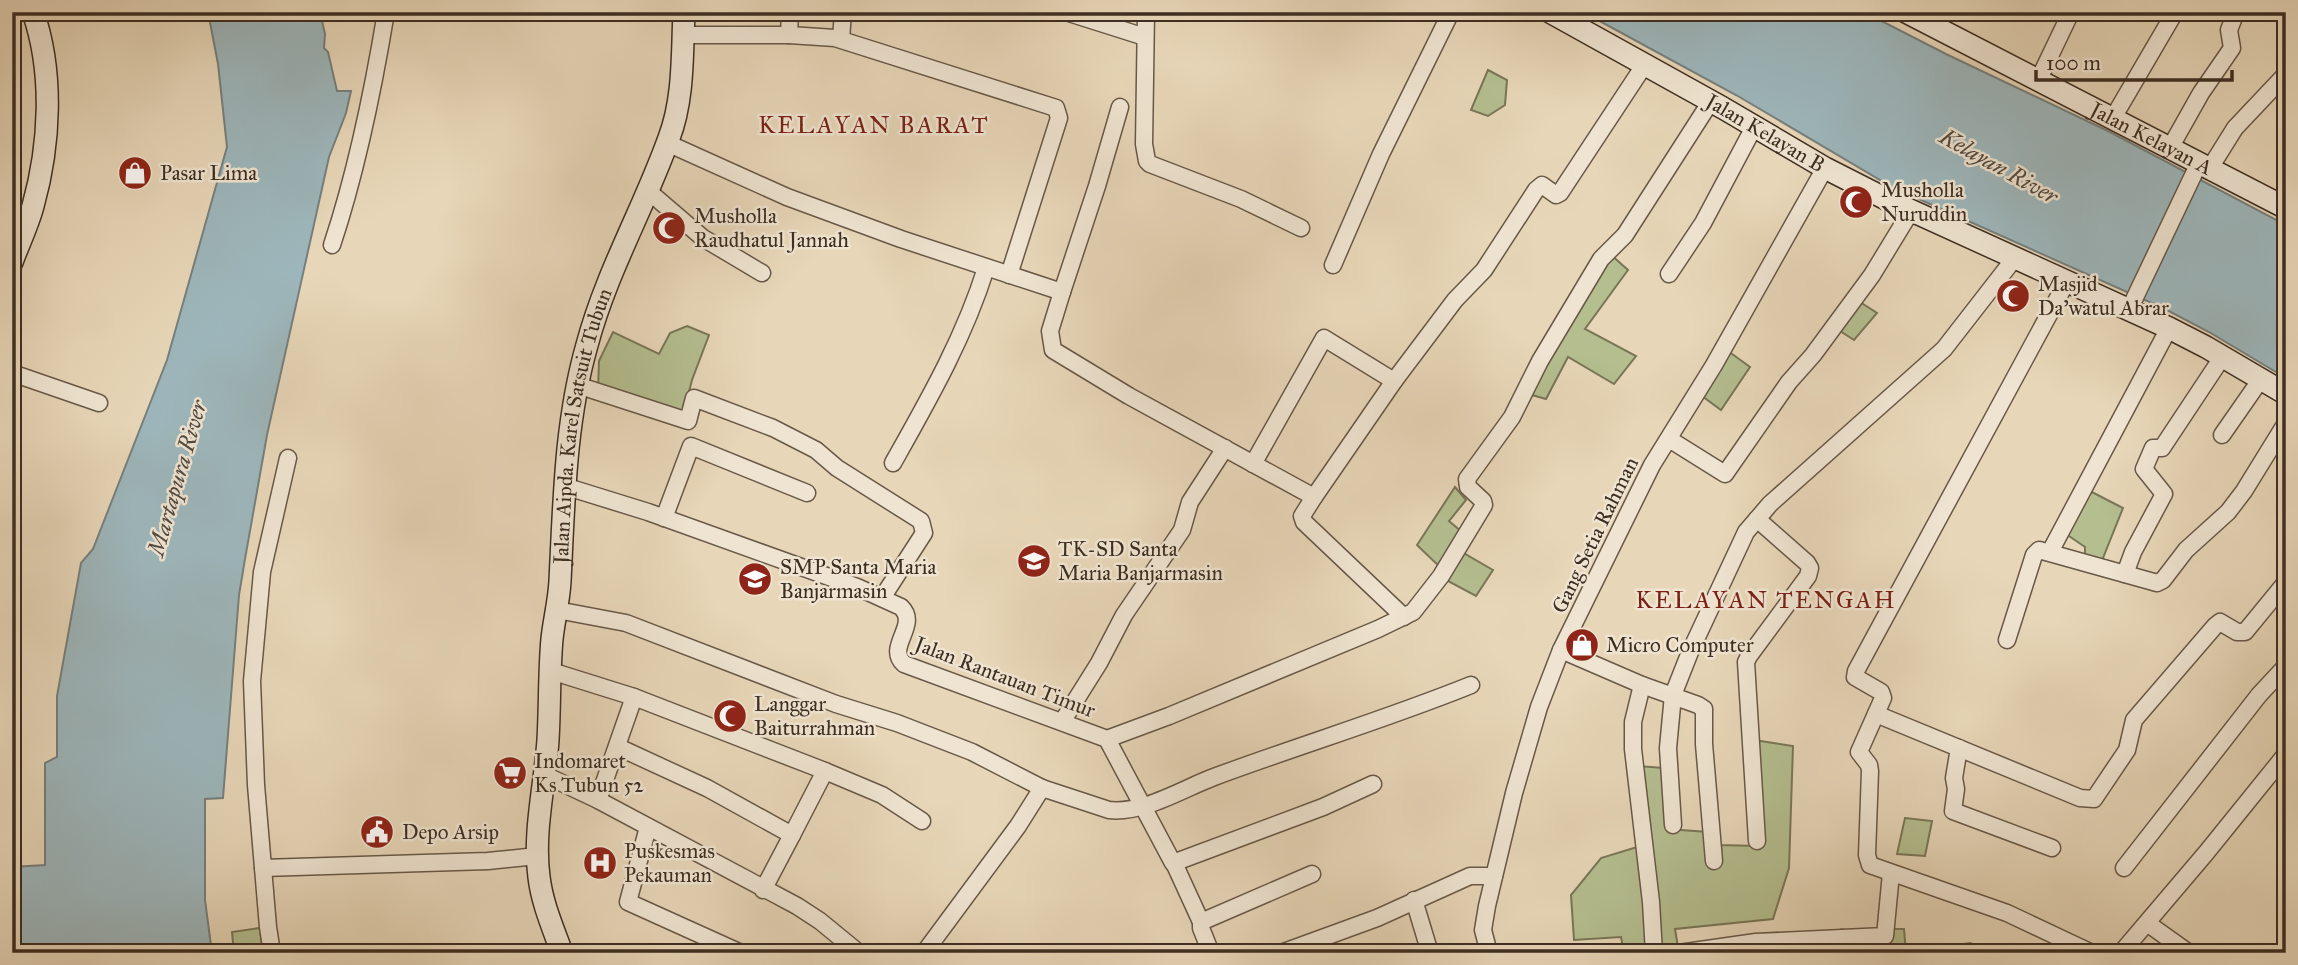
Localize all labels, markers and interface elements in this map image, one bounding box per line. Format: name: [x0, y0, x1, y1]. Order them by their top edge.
scale bar: [2036, 38, 2232, 82]
text: 100 m: [2046, 50, 2101, 76]
street label: Jalan Kelayan B: [1700, 87, 1830, 178]
street label: Jalan Kelayan A: [2084, 95, 2217, 181]
district label: KELAYAN BARAT: [758, 110, 990, 140]
water label: Kelayan River: [1934, 122, 2064, 211]
shop icon: Pasar Lima: [116, 154, 154, 192]
place label: Pasar Lima: [160, 160, 257, 186]
place label: Musholla Nuruddin: [1881, 177, 1967, 227]
mosque icon: Musholla Nuruddin: [1837, 183, 1875, 221]
place label: Musholla Raudhatul Jannah: [694, 203, 849, 253]
mosque icon: Musholla Raudhatul Jannah: [650, 209, 688, 247]
place label: Masjid Da'watul Abrar: [2038, 271, 2169, 321]
mosque icon: Masjid Da'watul Abrar: [1994, 277, 2032, 315]
street label: Jalan Aipda. Karel Satsuit Tubun: [548, 284, 618, 566]
water label: Martapura River: [141, 396, 214, 561]
street label: Gang Setia Rahman: [1546, 453, 1644, 617]
place label: TK-SD Santa Maria Banjarmasin: [1058, 536, 1223, 586]
school or university icon: TK-SD Santa Maria Banjarmasin: [1015, 542, 1053, 580]
place label: SMP Santa Maria Banjarmasin: [780, 554, 936, 604]
school or university icon: SMP Santa Maria Banjarmasin: [736, 560, 774, 598]
district label: KELAYAN TENGAH: [1636, 585, 1896, 615]
shop icon: Micro Computer: [1563, 626, 1601, 664]
street label: Jalan Rantauan Timur: [909, 630, 1099, 723]
place label: Micro Computer: [1606, 632, 1754, 658]
place label: Langgar Baiturrahman: [754, 691, 875, 741]
mosque icon: Langgar Baiturrahman: [711, 697, 749, 735]
place label: Indomaret Ks Tubun 52: [534, 748, 644, 798]
supermarket icon: Indomaret Ks Tubun 52: [491, 754, 529, 792]
public building icon: Depo Arsip: [358, 813, 396, 851]
place label: Depo Arsip: [402, 819, 499, 845]
place label: Puskesmas Pekauman: [624, 838, 715, 888]
hospital icon: Puskesmas Pekauman: [581, 844, 619, 882]

